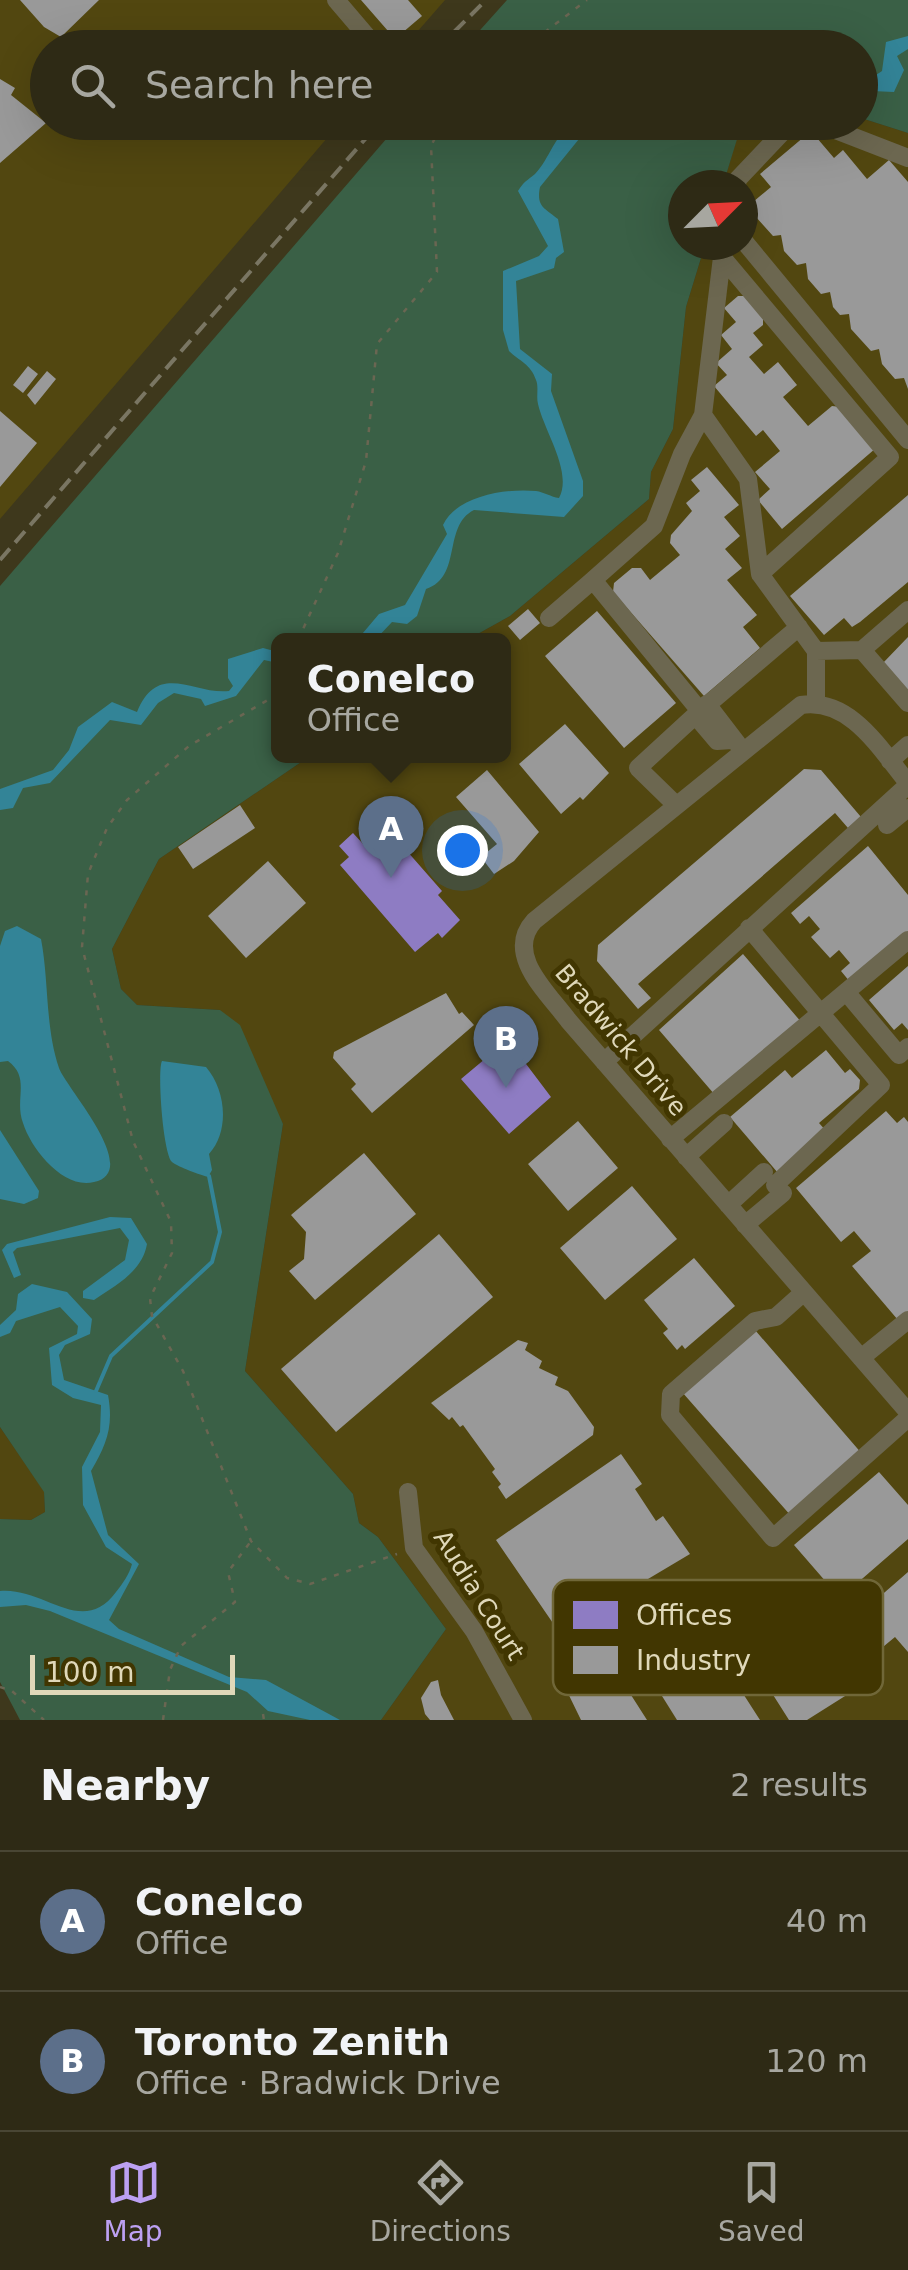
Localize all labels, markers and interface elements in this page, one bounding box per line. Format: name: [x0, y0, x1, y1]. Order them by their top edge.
search box: [30, 30, 878, 140]
icon: search: [65, 58, 120, 113]
text: Search here: [145, 63, 373, 107]
north arrow: [668, 170, 758, 260]
popup: [271, 633, 511, 763]
text: Conelco: [307, 657, 475, 701]
text: Office: [307, 701, 400, 739]
pin: A: [358, 796, 424, 878]
your location: [437, 825, 488, 876]
street label: Bradwick Drive: [549, 958, 693, 1122]
pin: B: [474, 1006, 538, 1088]
street label: Audia Court: [428, 1525, 531, 1665]
legend: [553, 1580, 883, 1695]
text: Offices: [636, 1599, 732, 1632]
text: Industry: [636, 1644, 751, 1677]
scale bar: [30, 1650, 235, 1694]
text: 100 m: [45, 1656, 135, 1689]
text: Nearby: [40, 1761, 210, 1810]
text: 2 results: [730, 1766, 868, 1804]
text: Conelco: [135, 1880, 303, 1924]
text: A: [60, 1902, 85, 1940]
text: 40 m: [786, 1902, 868, 1940]
text: Office: [135, 1924, 228, 1962]
text: Toronto Zenith: [135, 2020, 450, 2064]
text: B: [60, 2042, 85, 2080]
text: 120 m: [766, 2042, 868, 2080]
text: Office · Bradwick Drive: [135, 2064, 501, 2102]
tab: Map: [104, 2155, 163, 2248]
tab: Directions: [370, 2155, 511, 2248]
tab: Saved: [718, 2155, 804, 2248]

